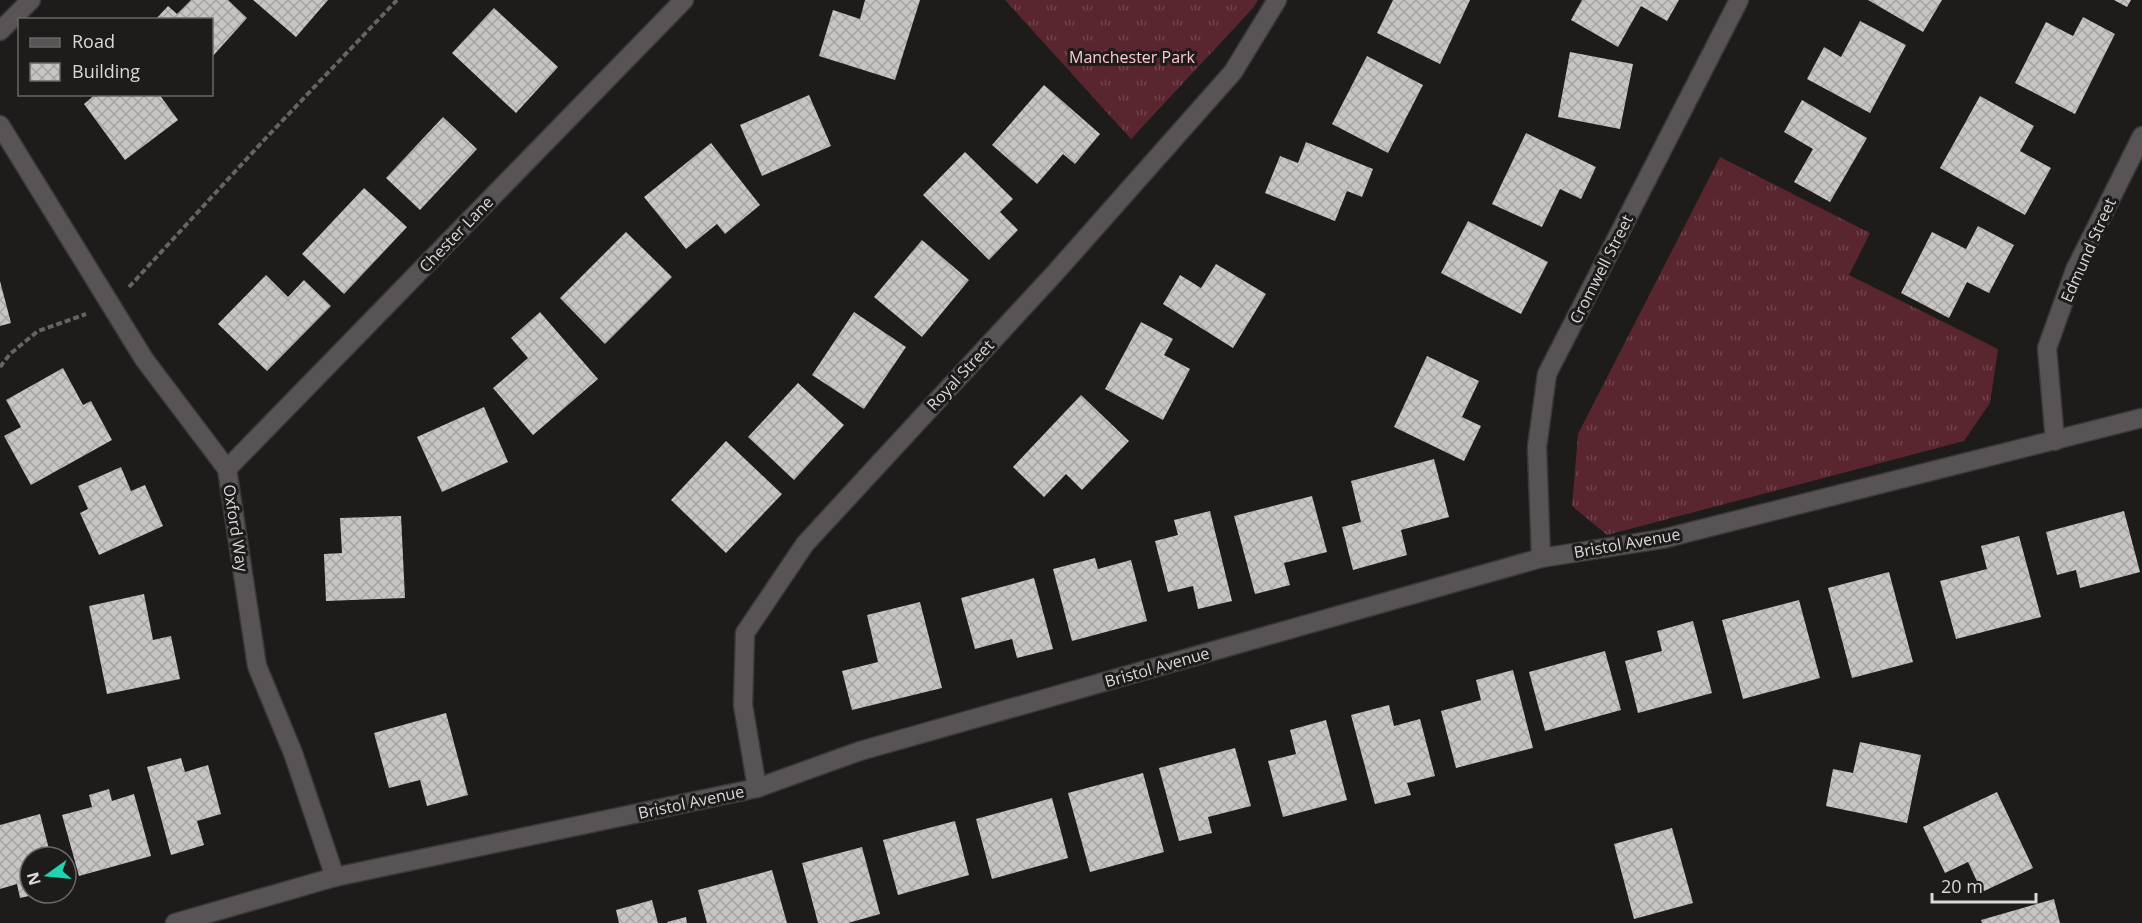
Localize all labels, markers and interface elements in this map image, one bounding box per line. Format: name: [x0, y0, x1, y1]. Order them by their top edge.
legend: [18, 18, 213, 96]
text: Road: [72, 29, 115, 53]
park label: Manchester Park: [1069, 46, 1196, 68]
text: Building: [72, 59, 140, 83]
street label: Chester Lane: [414, 191, 498, 277]
street label: Edmund Street: [2055, 194, 2121, 306]
street label: Cromwell Street: [1564, 211, 1638, 327]
street label: Royal Street: [922, 335, 999, 415]
street label: Oxford Way: [218, 483, 254, 574]
street label: Bristol Avenue: [1572, 523, 1682, 563]
street label: Bristol Avenue: [1102, 642, 1212, 692]
street label: Bristol Avenue: [636, 780, 746, 824]
north arrow: [18, 845, 78, 905]
scale bar: [1932, 866, 2036, 904]
text: N: [21, 870, 46, 888]
text: 20 m: [1941, 874, 1983, 898]

